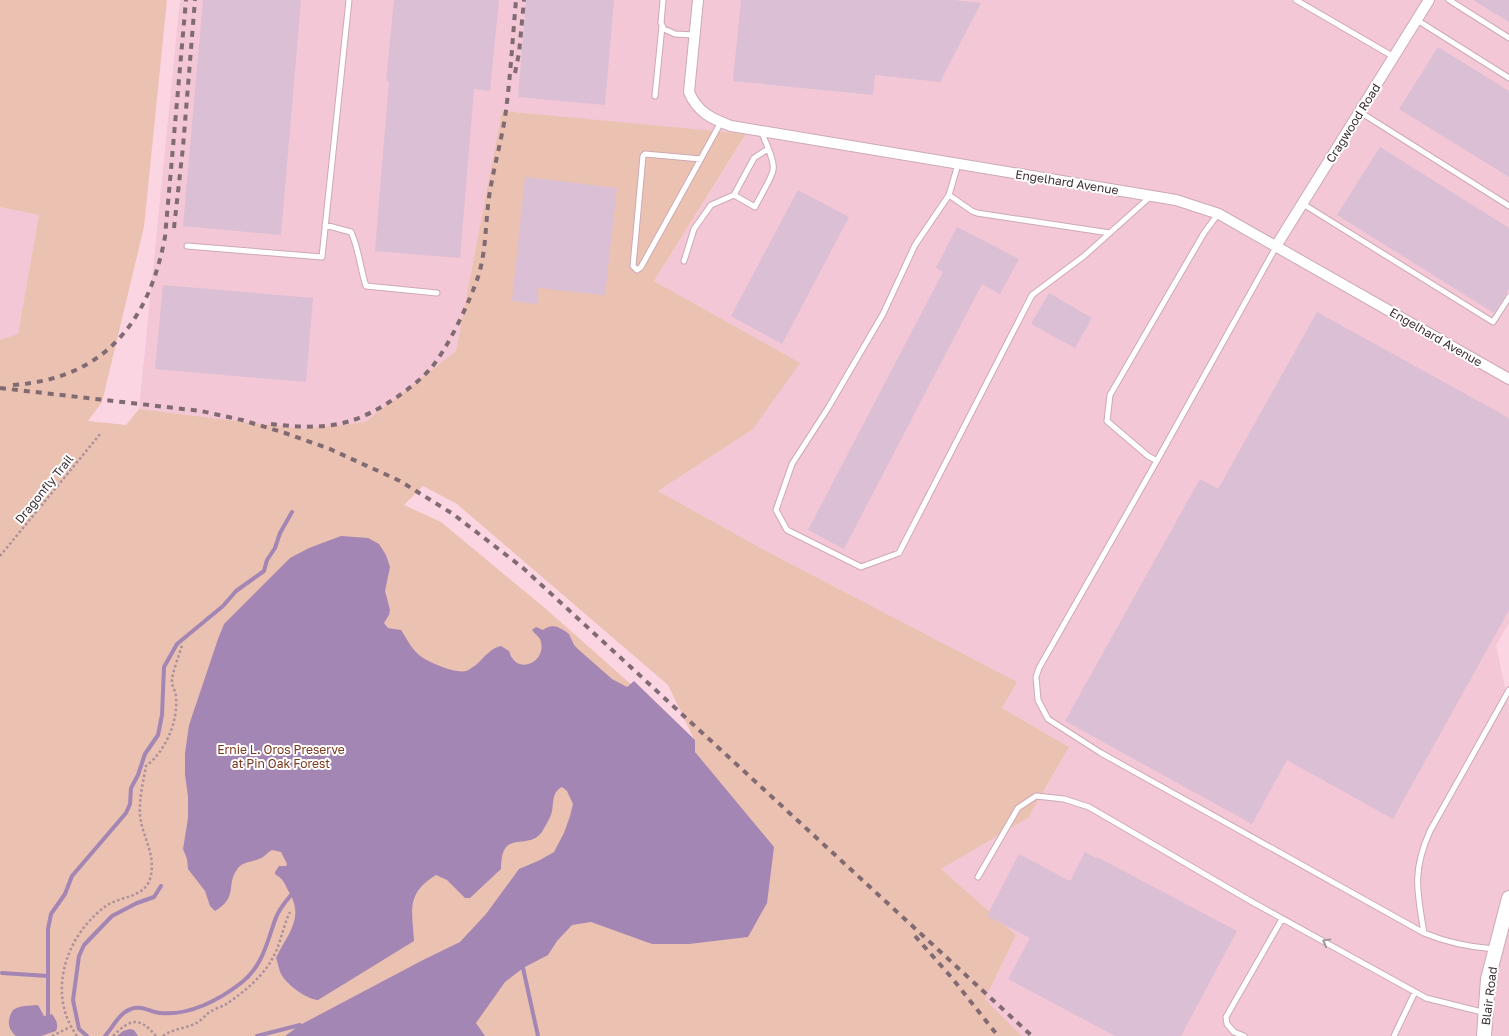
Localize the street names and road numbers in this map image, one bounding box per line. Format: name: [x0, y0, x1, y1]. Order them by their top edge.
street label: Cragwood Road: [1323, 81, 1383, 165]
street label: Engelhard Avenue: [1014, 166, 1120, 198]
street label: Engelhard Avenue: [1387, 304, 1485, 370]
street label: Dragonfly Trail: [12, 451, 76, 526]
street label: Blair Road: [1478, 966, 1500, 1026]

